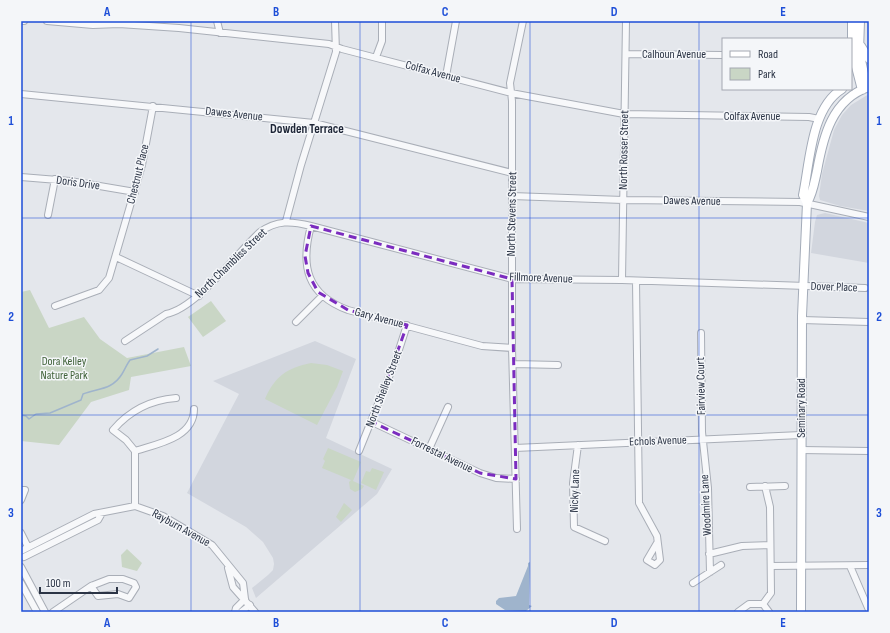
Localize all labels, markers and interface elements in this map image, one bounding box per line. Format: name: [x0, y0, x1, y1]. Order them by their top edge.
text: A: [103, 4, 111, 20]
text: B: [273, 4, 279, 20]
text: C: [442, 4, 449, 20]
text: D: [611, 4, 618, 20]
text: E: [780, 4, 786, 20]
legend: [722, 38, 852, 90]
street label: Calhoun Avenue: [642, 47, 706, 62]
text: Road: [758, 47, 778, 62]
street label: Colfax Avenue: [404, 57, 462, 87]
text: Park: [758, 67, 776, 82]
street label: Dawes Avenue: [205, 104, 264, 124]
street label: Colfax Avenue: [724, 109, 780, 124]
street label: North Rosser Street: [616, 110, 632, 190]
text: 1: [8, 113, 14, 129]
text: 1: [876, 113, 882, 129]
district label: Dowden Terrace: [270, 121, 344, 137]
street label: Chestnut Place: [123, 142, 153, 205]
street label: North Stevens Street: [504, 171, 520, 257]
street label: Doris Drive: [55, 173, 101, 193]
street label: Dawes Avenue: [663, 193, 721, 209]
street label: North Chambliss Street: [192, 225, 270, 301]
street label: Fillmore Avenue: [509, 269, 573, 287]
street label: Dover Place: [810, 279, 858, 295]
street label: Gary Avenue: [353, 304, 405, 332]
text: 2: [8, 309, 14, 325]
text: 2: [876, 309, 882, 325]
street label: North Shelley Street: [362, 348, 406, 430]
park label: Dora Kelley Nature Park: [41, 354, 88, 383]
street label: Fairview Court: [693, 357, 709, 415]
street label: Seminary Road: [794, 378, 809, 438]
street label: Echols Avenue: [629, 432, 687, 450]
street label: Forrestal Avenue: [409, 434, 476, 476]
street label: Nicky Lane: [567, 469, 583, 513]
street label: Woodmire Lane: [697, 474, 715, 536]
text: 3: [8, 505, 14, 521]
text: 3: [876, 505, 882, 521]
street label: Rayburn Avenue: [149, 506, 213, 550]
scale bar: [40, 569, 117, 595]
text: 100 m: [46, 576, 71, 591]
text: A: [103, 615, 111, 631]
text: B: [273, 615, 279, 631]
text: C: [442, 615, 449, 631]
text: D: [611, 615, 618, 631]
text: E: [780, 615, 786, 631]

